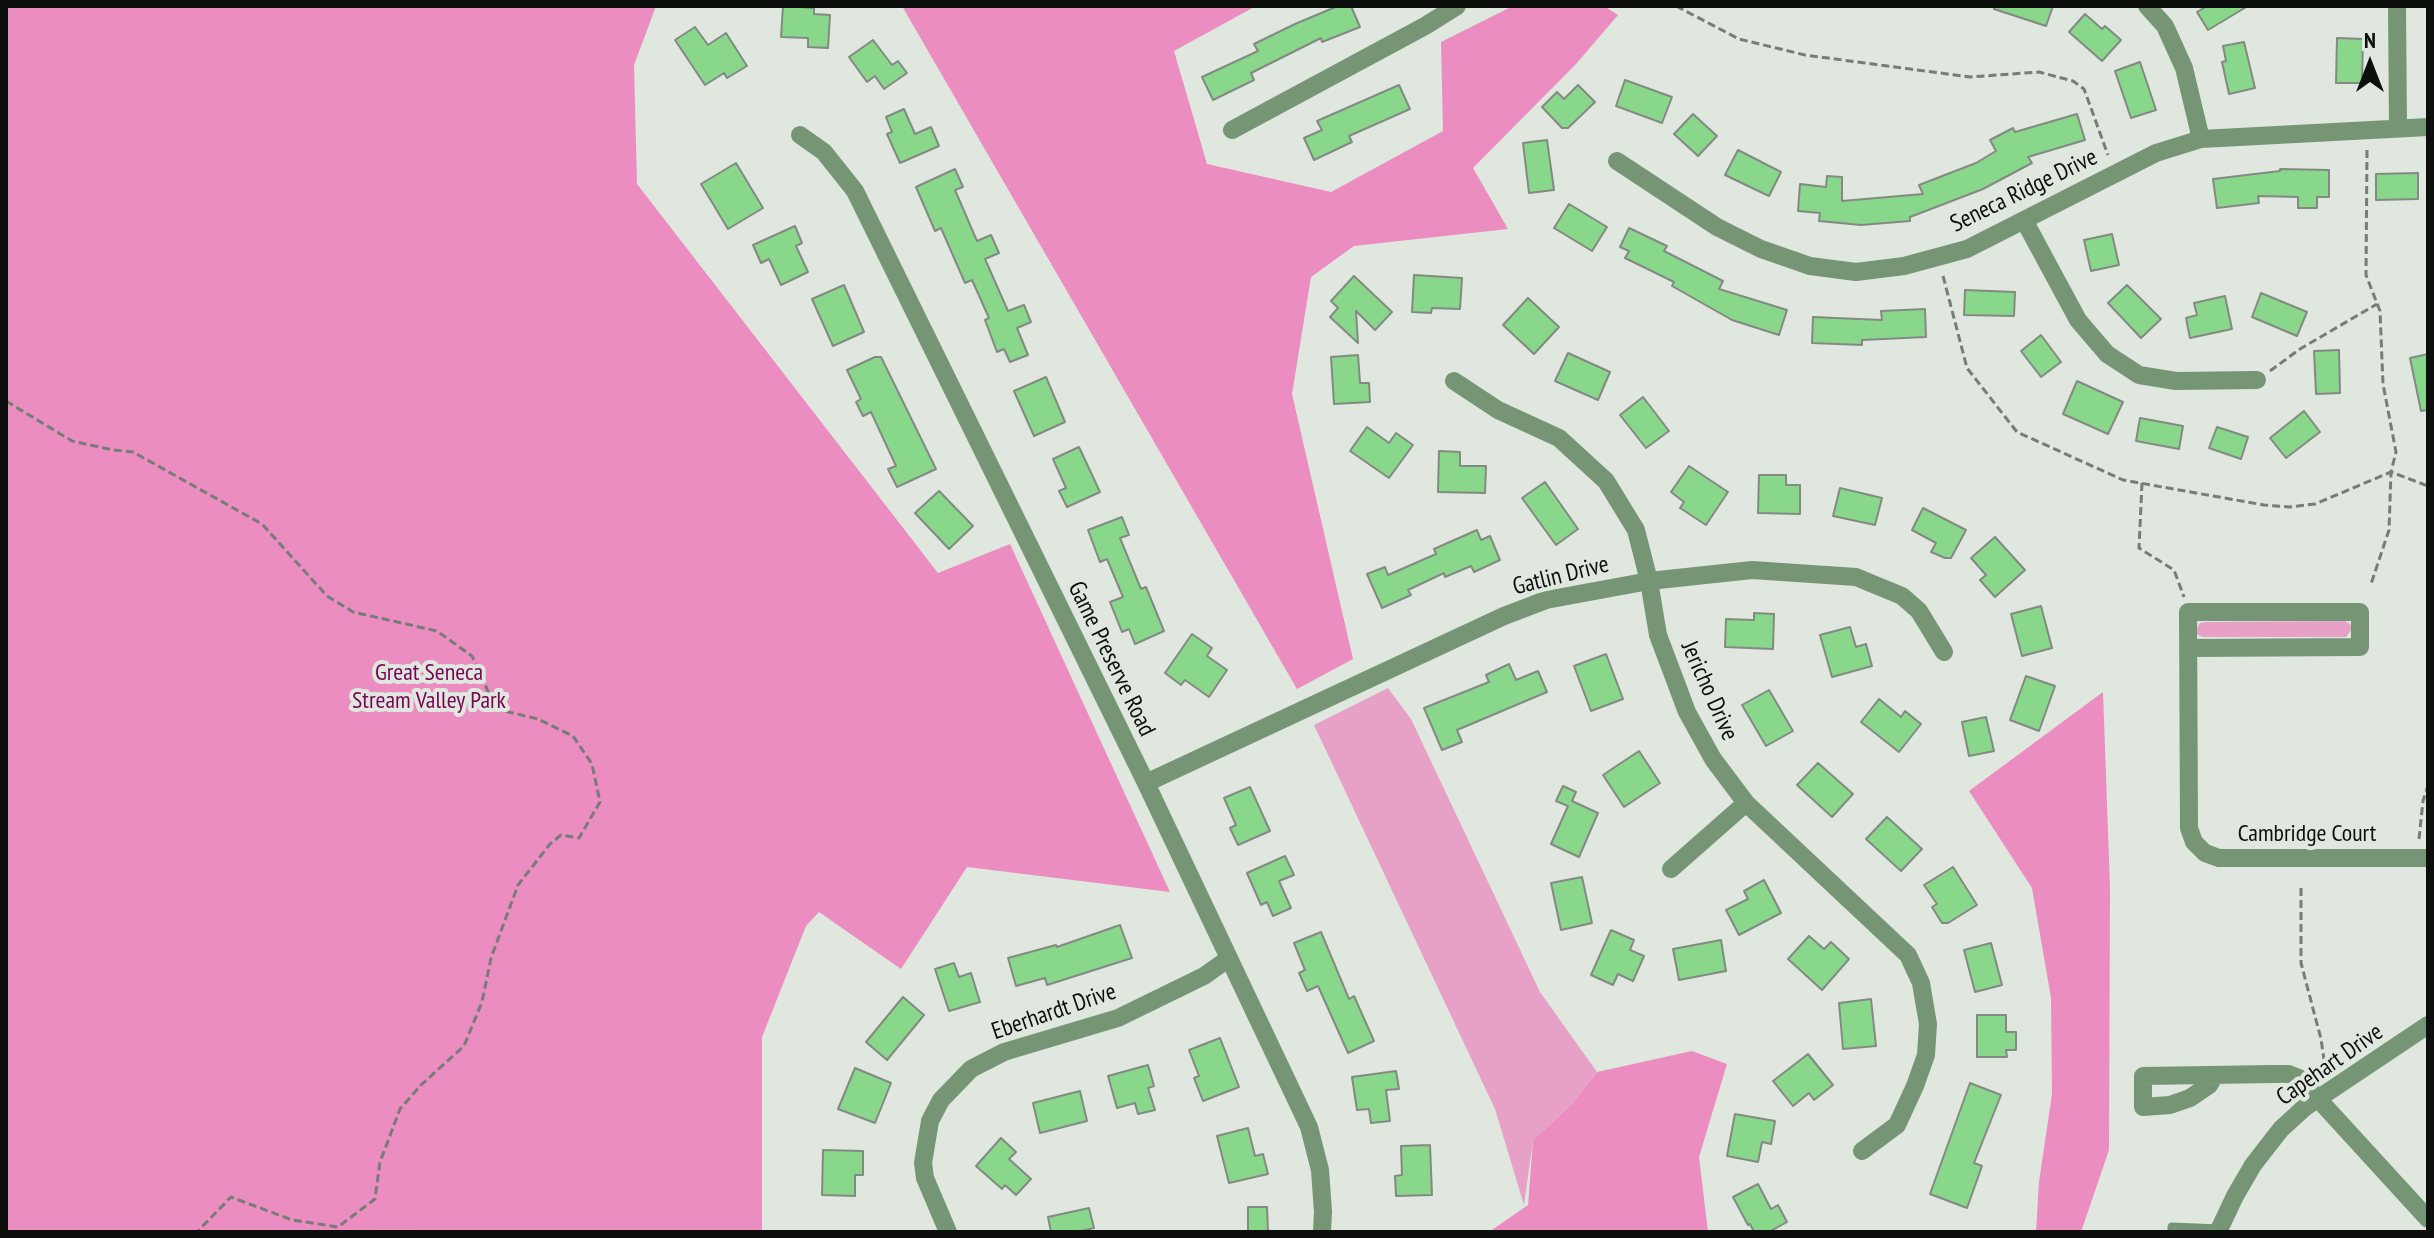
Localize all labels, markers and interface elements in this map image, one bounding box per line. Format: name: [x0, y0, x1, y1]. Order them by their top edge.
north arrow: [2330, 24, 2410, 104]
text: N: [2364, 26, 2376, 54]
street label: Seneca Ridge Drive: [1946, 143, 2102, 239]
street label: Gatlin Drive: [1510, 550, 1612, 602]
street label: Game Preserve Road: [1061, 577, 1161, 741]
street label: Jericho Drive: [1674, 637, 1744, 745]
park label: Great Seneca Stream Valley Park: [352, 659, 506, 715]
street label: Cambridge Court: [2238, 820, 2376, 848]
street label: Eberhardt Drive: [988, 977, 1120, 1047]
street label: Capehart Drive: [2271, 1018, 2389, 1112]

